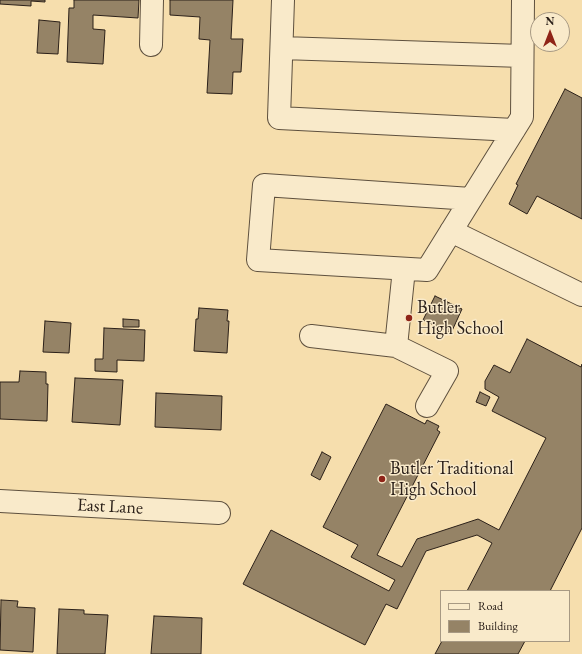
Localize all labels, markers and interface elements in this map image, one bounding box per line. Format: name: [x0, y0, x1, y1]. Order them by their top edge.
north arrow: [530, 12, 570, 52]
text: N: [546, 14, 554, 28]
place label: Butler High School: [417, 297, 504, 340]
marker: Butler High School: [404, 313, 414, 323]
place label: Butler Traditional High School: [390, 458, 514, 500]
marker: Butler Traditional High School: [377, 474, 387, 484]
street label: East Lane: [76, 494, 144, 520]
legend: [440, 590, 570, 642]
text: Road: [478, 598, 503, 614]
text: Building: [478, 618, 518, 634]

